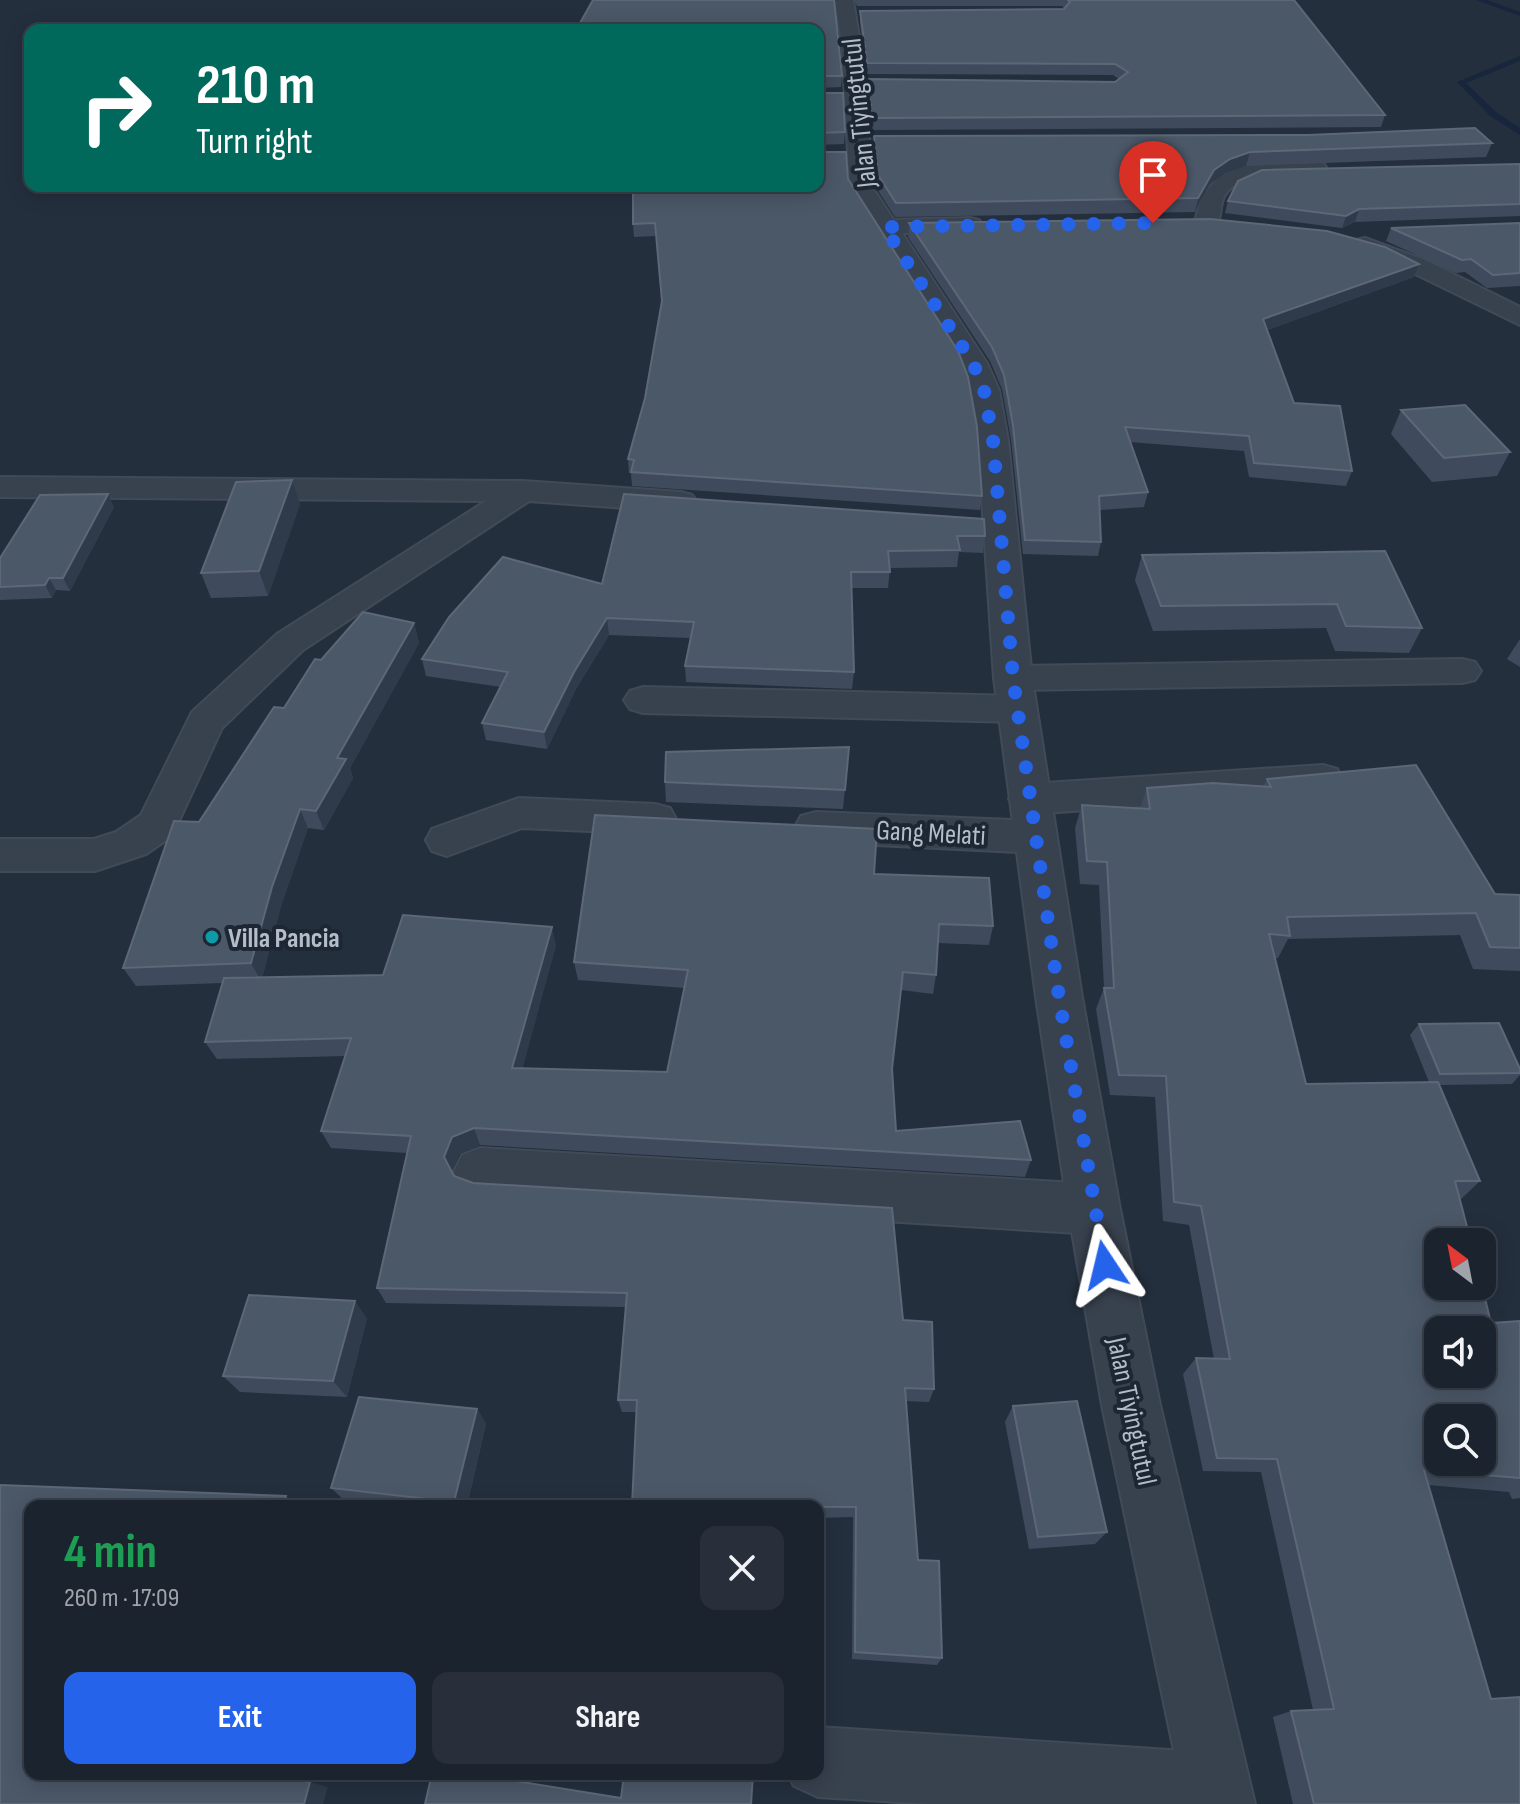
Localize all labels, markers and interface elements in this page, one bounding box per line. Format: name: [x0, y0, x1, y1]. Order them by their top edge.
street label: Jalan Tiyingtutul: [835, 36, 884, 190]
text: 210 m: [196, 53, 315, 120]
icon: right: [64, 56, 168, 160]
text: Turn right: [196, 121, 313, 164]
pin: [1119, 141, 1187, 223]
icon: arrive: [1131, 153, 1175, 197]
street label: Gang Melati: [875, 814, 987, 853]
place label: Villa Pancia: [228, 922, 340, 955]
marker: Villa Pancia: [203, 928, 221, 946]
position arrow: [1063, 1223, 1147, 1307]
north arrow: [1424, 1228, 1496, 1300]
map controls: [1424, 1228, 1496, 1476]
button: sound: [1424, 1316, 1496, 1388]
street label: Jalan Tiyingtutul: [1100, 1333, 1163, 1488]
button: search: [1424, 1404, 1496, 1476]
text: 4 min: [64, 1524, 157, 1581]
button: close: [700, 1526, 784, 1610]
text: 260 m · 17:09: [64, 1583, 179, 1614]
button: Exit: [64, 1672, 416, 1764]
button: Share: [432, 1672, 784, 1764]

